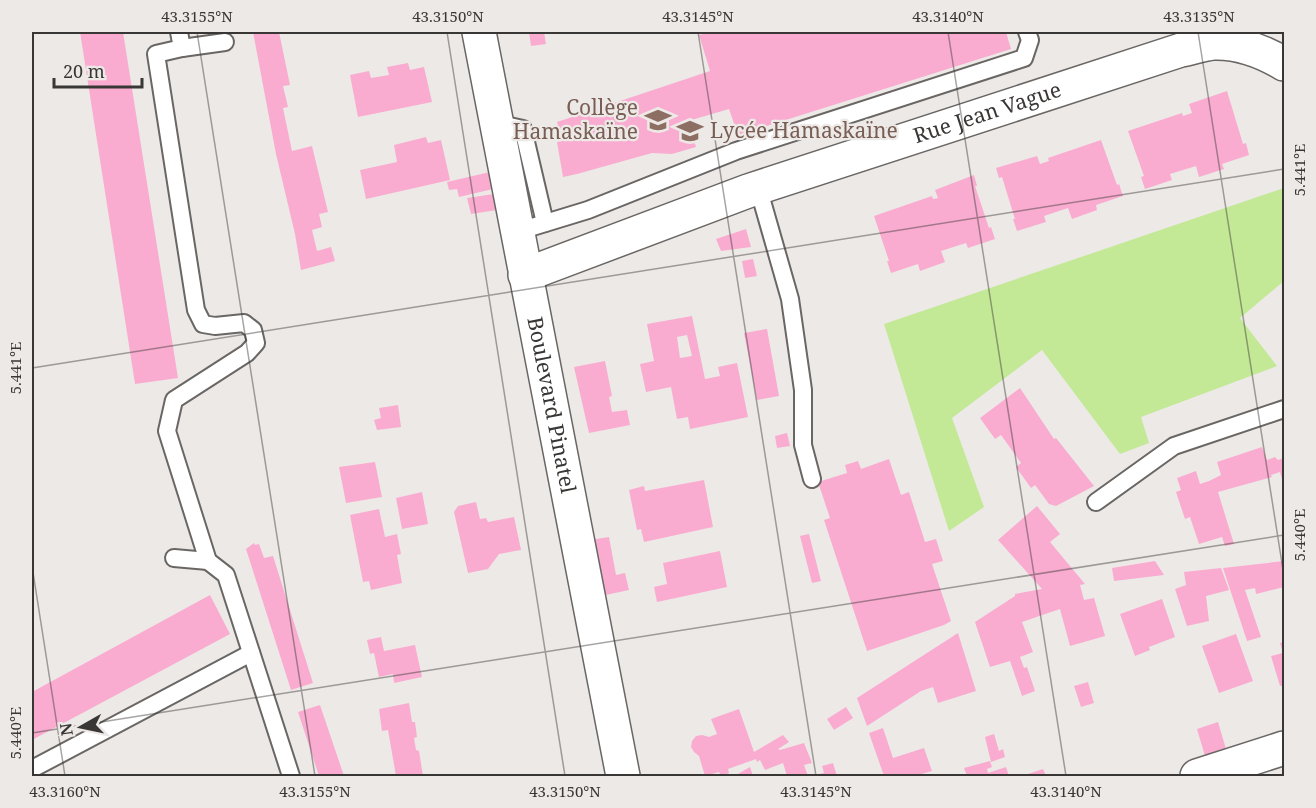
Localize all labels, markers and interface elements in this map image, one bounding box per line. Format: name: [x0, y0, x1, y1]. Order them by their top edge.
text: 43.3155°N: [161, 6, 233, 26]
text: 43.3150°N: [412, 6, 484, 26]
text: 43.3145°N: [662, 6, 734, 26]
text: 43.3140°N: [912, 6, 984, 26]
text: 43.3135°N: [1163, 6, 1235, 26]
scale bar: [54, 51, 142, 89]
text: 20 m: [63, 59, 105, 83]
street label: Rue Jean Vague: [909, 75, 1065, 149]
place label: Collège Hamaskaïne: [513, 93, 638, 145]
school or university icon: Collège Hamaskaïne: [643, 105, 673, 135]
school or university icon: Lycée Hamaskaïne: [675, 116, 705, 146]
place label: Lycée Hamaskaïne: [710, 116, 898, 144]
text: 5.441°E: [1289, 144, 1309, 196]
street label: Boulevard Pinatel: [521, 314, 583, 496]
text: 5.441°E: [5, 342, 25, 394]
text: 5.440°E: [1289, 509, 1309, 561]
north arrow: [51, 697, 111, 757]
text: 5.440°E: [5, 707, 25, 759]
text: N: [54, 721, 78, 737]
text: 43.3160°N: [29, 781, 101, 801]
text: 43.3155°N: [279, 781, 351, 801]
text: 43.3150°N: [529, 781, 601, 801]
text: 43.3145°N: [780, 781, 852, 801]
text: 43.3140°N: [1030, 781, 1102, 801]

